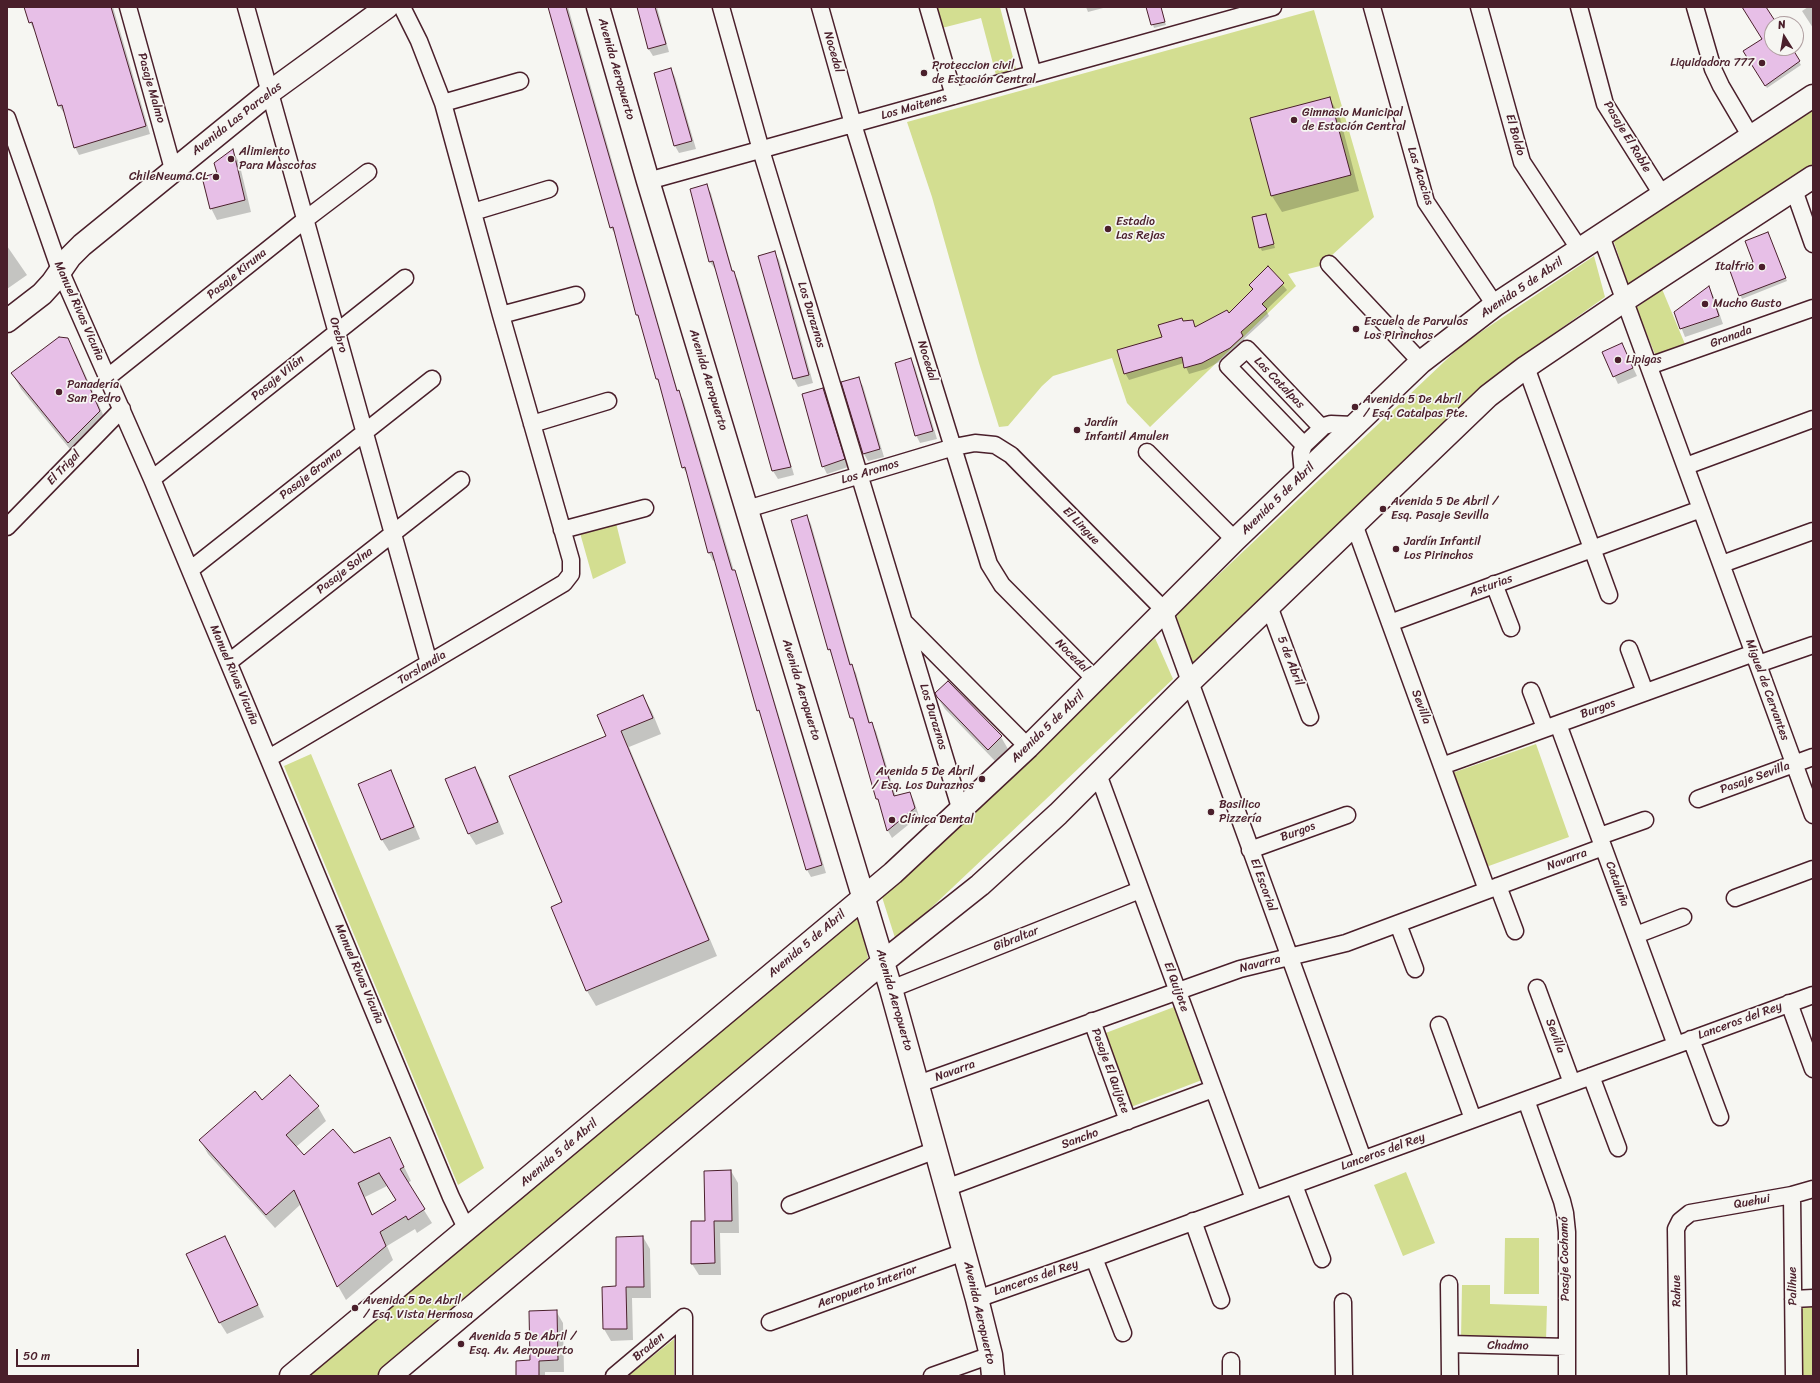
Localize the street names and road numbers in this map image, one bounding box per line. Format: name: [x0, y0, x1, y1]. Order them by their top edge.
street label: Avenida Aeropuerto: [595, 16, 637, 122]
street label: Nocedal: [820, 30, 846, 74]
street label: Pasaje Malmo: [134, 51, 168, 125]
street label: Avenida Las Parcelas: [189, 79, 285, 159]
street label: Los Maitenes: [879, 91, 949, 123]
street label: Pasaje El Roble: [1600, 99, 1654, 175]
street label: El Boldo: [1502, 112, 1528, 158]
street label: Las Acacias: [1404, 145, 1436, 207]
street label: Pasaje Kiruna: [204, 246, 270, 302]
street label: Avenida 5 de Abril: [1478, 255, 1566, 321]
street label: Manuel Rivas Vicuña: [51, 259, 107, 363]
street label: Los Duraznos: [794, 280, 828, 350]
street label: Orebro: [326, 316, 350, 354]
street label: Granada: [1708, 323, 1754, 351]
street label: Avenida Aeropuerto: [686, 328, 730, 432]
street label: Nocedal: [914, 339, 940, 383]
street label: Pasaje Vilán: [249, 352, 307, 404]
street label: Las Catalpas: [1251, 354, 1307, 412]
street label: Pasaje Granna: [277, 445, 345, 503]
street label: El Trigal: [44, 448, 84, 488]
street label: Los Aromos: [839, 456, 901, 488]
street label: Avenida 5 de Abril: [1238, 460, 1318, 538]
street label: El Lingue: [1060, 504, 1102, 548]
street label: Pasaje Solna: [314, 545, 376, 597]
street label: Asturias: [1467, 572, 1515, 600]
street label: Manuel Rivas Vicuña: [206, 623, 262, 727]
street label: 5 de Abril: [1274, 634, 1306, 688]
street label: Nocedal: [1052, 636, 1092, 676]
street label: Miguel de Cervantes: [1742, 637, 1792, 743]
street label: Avenida Aeropuerto: [779, 638, 823, 742]
street label: Torslandia: [395, 648, 449, 688]
street label: Los Duraznos: [916, 682, 950, 752]
street label: Avenida 5 de Abril: [1008, 688, 1088, 766]
street label: Sevilla: [1408, 688, 1434, 726]
street label: Burgos: [1579, 696, 1617, 722]
street label: Pasaje Sevilla: [1718, 759, 1792, 797]
street label: Burgos: [1279, 819, 1317, 845]
street label: Navarra: [1545, 846, 1589, 874]
street label: El Escorial: [1247, 857, 1279, 913]
street label: Cataluña: [1602, 859, 1632, 909]
street label: Avenida 5 de Abril: [765, 907, 849, 981]
street label: Manuel Rivas Vicuña: [331, 922, 387, 1026]
street label: Gibraltar: [991, 923, 1041, 955]
street label: Avenida Aeropuerto: [873, 947, 915, 1053]
street label: Navarra: [1238, 952, 1282, 976]
street label: El Quijote: [1160, 960, 1192, 1014]
street label: Lanceros del Rey: [1696, 999, 1784, 1043]
street label: Sevilla: [1542, 1017, 1568, 1055]
street label: Pasaje El Quijote: [1088, 1026, 1132, 1116]
street label: Navarra: [933, 1057, 977, 1085]
street label: Avenida 5 de Abril: [517, 1116, 601, 1190]
street label: Sancho: [1059, 1126, 1101, 1152]
street label: Lanceros del Rey: [1339, 1130, 1427, 1174]
street label: Quehui: [1733, 1192, 1771, 1212]
street label: Pasaje Cochamó: [1557, 1216, 1573, 1302]
street label: Lanceros del Rey: [992, 1257, 1080, 1299]
street label: Avenida Aeropuerto: [960, 1260, 998, 1366]
street label: Aeropuerto Interior: [815, 1262, 919, 1312]
street label: Palihue: [1785, 1266, 1801, 1306]
street label: Rahue: [1670, 1275, 1684, 1307]
street label: Braden: [630, 1329, 668, 1365]
street label: Chadmo: [1487, 1338, 1529, 1354]

